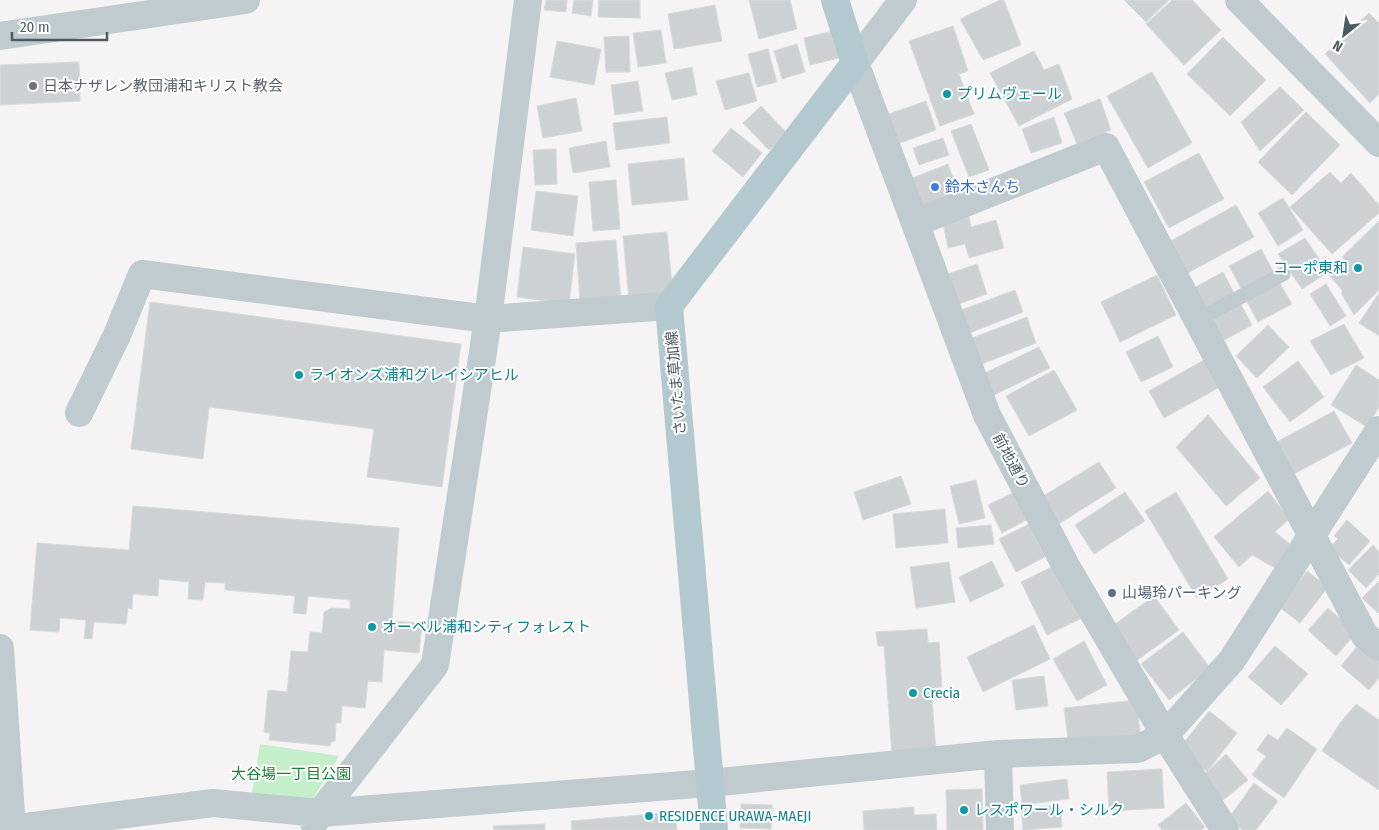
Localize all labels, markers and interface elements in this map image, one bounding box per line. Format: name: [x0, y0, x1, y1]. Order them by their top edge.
scale bar: [12, 10, 108, 42]
north arrow: [1319, 10, 1369, 60]
text: 20 m: [20, 18, 50, 36]
text: N: [1330, 36, 1346, 55]
place label: 日本ナザレン教団浦和キリスト教会: [43, 77, 283, 95]
marker: 日本ナザレン教団浦和キリスト教会: [27, 80, 39, 92]
place label: プリムヴェール: [957, 85, 1062, 103]
marker: プリムヴェール: [941, 88, 953, 100]
place label: 鈴木さんち: [945, 178, 1020, 196]
marker: 鈴木さんち: [929, 181, 941, 193]
place label: コーポ東和: [1273, 259, 1348, 277]
marker: コーポ東和: [1352, 262, 1364, 274]
street label: さいたま草加線: [662, 330, 690, 436]
place label: ライオンズ浦和グレイシアヒル: [309, 366, 519, 384]
marker: ライオンズ浦和グレイシアヒル: [293, 369, 305, 381]
street label: 前地通り: [989, 430, 1033, 492]
place label: 山場玲パーキング: [1122, 584, 1242, 602]
marker: 山場玲パーキング: [1106, 587, 1118, 599]
place label: オーベル浦和シティフォレスト: [382, 618, 591, 636]
marker: オーベル浦和シティフォレスト: [366, 621, 378, 633]
place label: Crecia: [923, 684, 960, 702]
marker: Crecia: [907, 687, 919, 699]
park label: 大谷場一丁目公園: [231, 765, 351, 783]
place label: レスポワール・シルク: [974, 801, 1124, 819]
marker: レスポワール・シルク: [958, 804, 970, 816]
place label: RESIDENCE URAWA-MAEJI: [659, 807, 811, 825]
marker: RESIDENCE URAWA-MAEJI: [643, 810, 655, 822]

